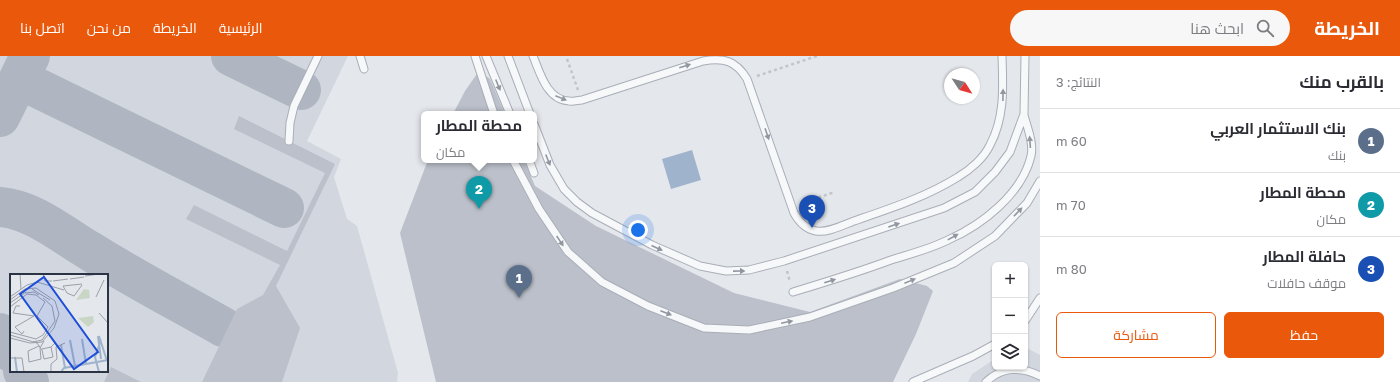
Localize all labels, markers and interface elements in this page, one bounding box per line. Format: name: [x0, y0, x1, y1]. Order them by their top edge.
search box: [1010, 10, 1290, 46]
text: الخريطة: [1314, 16, 1380, 39]
icon: search: [1254, 17, 1276, 39]
text: اتصل بنا: [20, 19, 65, 36]
text: من نحن: [87, 19, 131, 36]
text: الخريطة: [153, 19, 197, 36]
text: الرئيسية: [219, 19, 263, 36]
text: ابحث هنا: [1190, 19, 1244, 37]
one-way arrow: [679, 63, 691, 69]
north arrow: [944, 68, 980, 104]
text: بالقرب منك: [1300, 71, 1384, 92]
text: النتائج: 3: [1056, 74, 1101, 90]
one-way arrow: [495, 79, 501, 91]
one-way arrow: [1000, 88, 1006, 101]
one-way arrow: [555, 95, 567, 102]
popup: [421, 111, 537, 163]
text: محطة المطار: [436, 116, 522, 134]
text: بنك الاستثمار العربي: [1210, 119, 1346, 137]
one-way arrow: [764, 129, 770, 141]
text: 60 m: [1056, 133, 1087, 149]
text: 1: [1368, 133, 1374, 149]
one-way arrow: [1027, 136, 1034, 148]
text: مكان: [436, 144, 465, 160]
text: بنك: [1328, 147, 1346, 163]
one-way arrow: [545, 155, 551, 166]
pin: 2: [466, 176, 492, 209]
text: محطة المطار: [1260, 183, 1346, 201]
pin: 3: [799, 195, 825, 228]
text: 70 m: [1056, 197, 1086, 213]
text: 2: [1367, 197, 1375, 213]
one-way arrow: [1014, 207, 1023, 217]
text: مكان: [1317, 211, 1346, 227]
your location: [628, 220, 648, 240]
one-way arrow: [888, 222, 900, 228]
one-way arrow: [947, 234, 959, 241]
one-way arrow: [556, 236, 564, 246]
one-way arrow: [652, 245, 664, 251]
text: حافلة المطار: [1263, 247, 1346, 265]
text: 80 m: [1056, 261, 1087, 277]
text: 3: [1367, 261, 1375, 277]
map controls: [992, 262, 1028, 370]
button: +: [992, 262, 1028, 298]
pin: 1: [506, 265, 532, 298]
one-way arrow: [733, 267, 745, 274]
inset map: [10, 274, 108, 372]
text: موقف حافلات: [1267, 275, 1346, 291]
one-way arrow: [825, 277, 837, 283]
one-way arrow: [905, 277, 917, 283]
button: −: [992, 298, 1028, 334]
one-way arrow: [660, 311, 672, 317]
button: مشاركة: [1056, 312, 1216, 358]
button: حفظ: [1224, 312, 1384, 358]
one-way arrow: [781, 318, 793, 324]
button: layers: [992, 334, 1028, 370]

